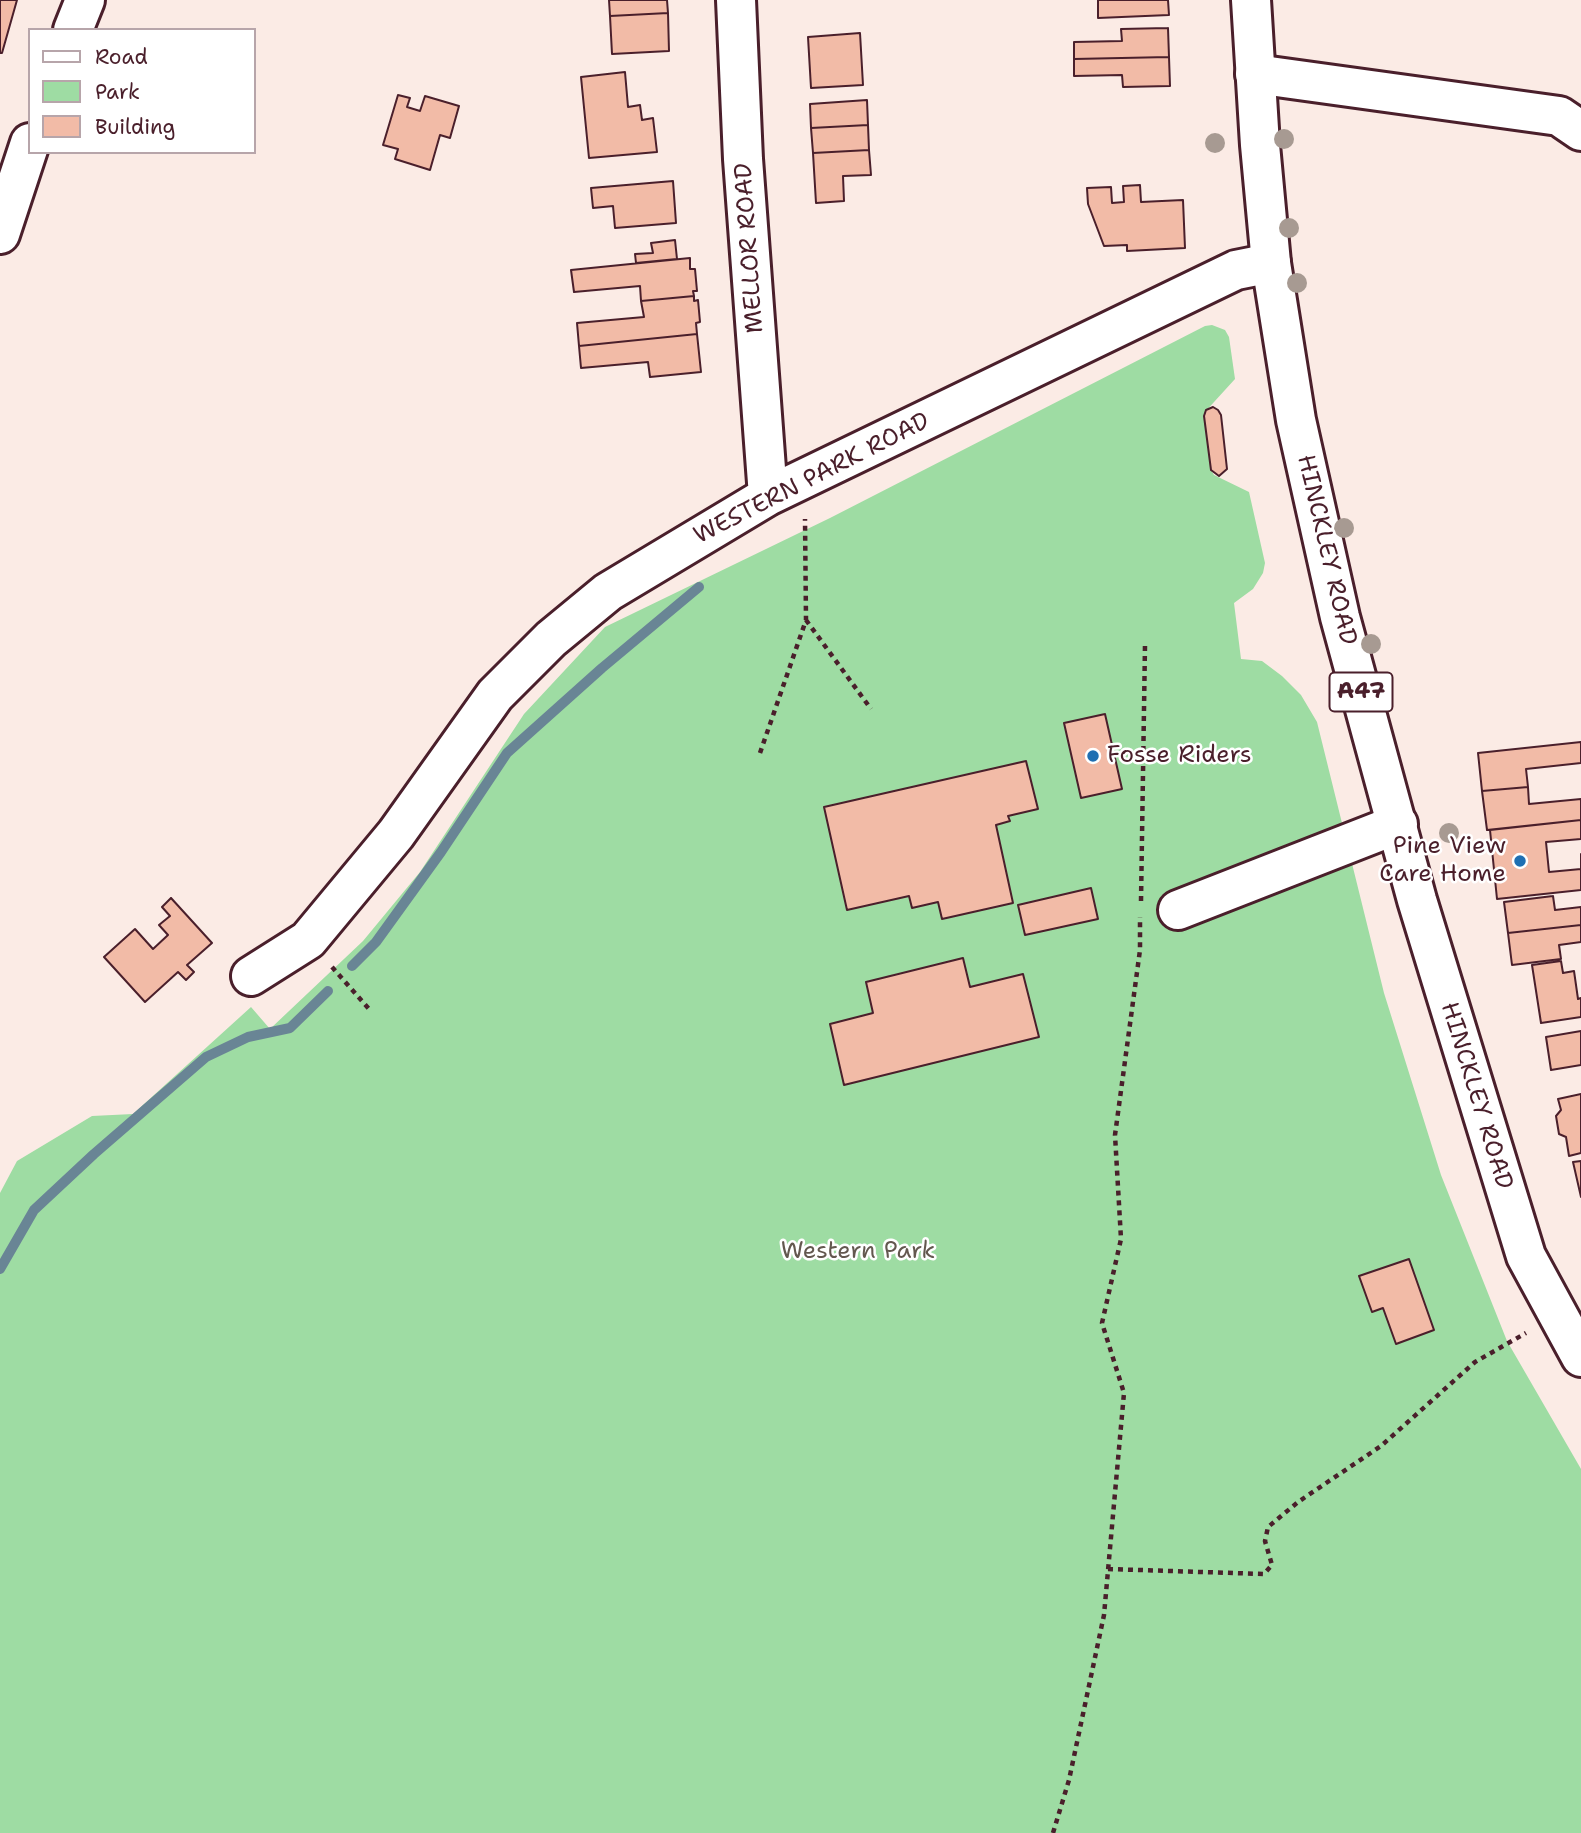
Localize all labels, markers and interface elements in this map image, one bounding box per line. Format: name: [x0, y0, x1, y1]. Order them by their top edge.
legend: [28, 28, 256, 154]
text: Road: [95, 43, 148, 71]
text: Park: [95, 78, 140, 106]
text: Building: [95, 113, 175, 141]
street label: MELLOR ROAD: [730, 162, 770, 334]
street label: WESTERN PARK ROAD: [689, 407, 935, 551]
street label: HINCKLEY ROAD: [1290, 452, 1362, 648]
road number: A47: [1330, 672, 1392, 712]
place label: Fosse Riders: [1107, 742, 1252, 770]
marker: Fosse Riders: [1085, 748, 1101, 764]
place label: Pine View Care Home: [1379, 833, 1506, 889]
marker: Pine View Care Home: [1512, 853, 1528, 869]
street label: HINCKLEY ROAD: [1434, 999, 1518, 1193]
park label: Western Park: [781, 1238, 935, 1266]

